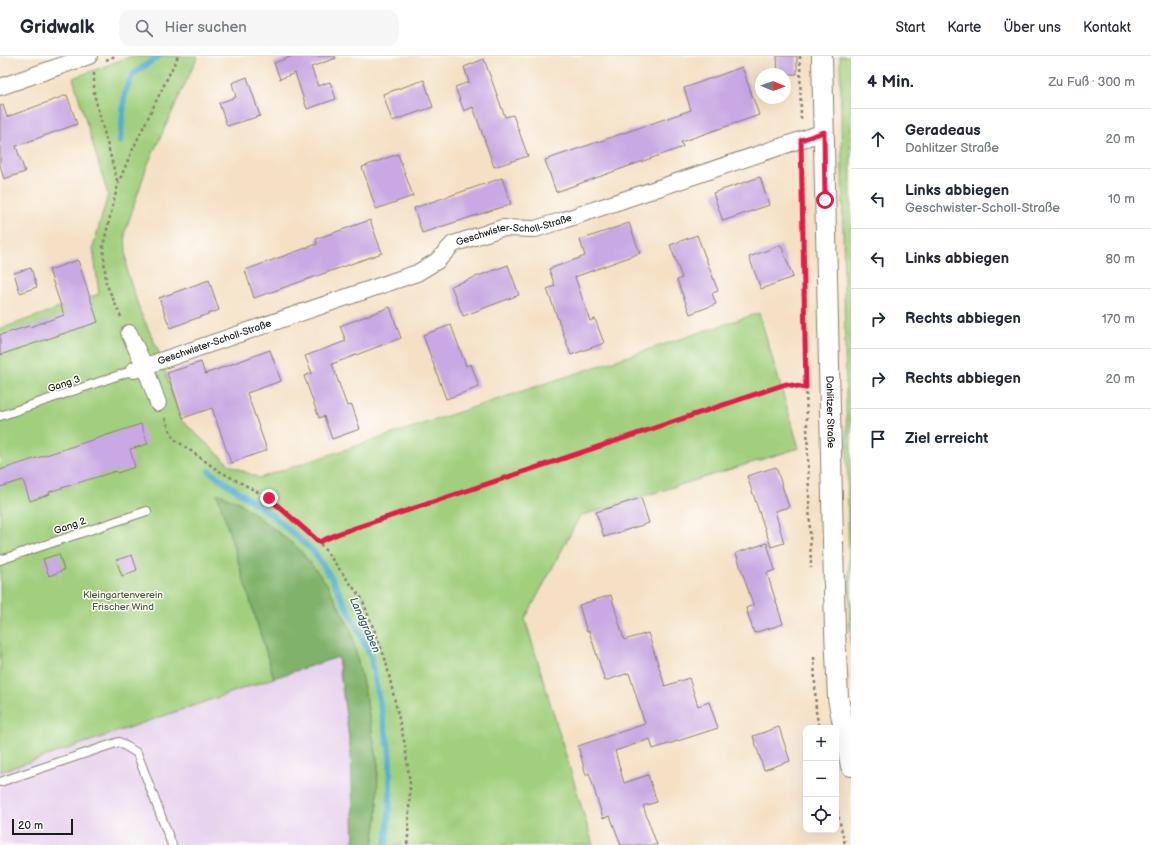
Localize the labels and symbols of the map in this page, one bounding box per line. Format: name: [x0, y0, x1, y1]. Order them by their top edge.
north arrow: [755, 68, 791, 104]
route start: [816, 191, 834, 209]
street label: Geschwister-Scholl-Straße: [454, 212, 574, 249]
street label: Geschwister-Scholl-Straße: [156, 317, 273, 367]
street label: Gang 3: [46, 373, 82, 395]
street label: Dahlitzer Straße: [823, 376, 837, 448]
route end: [260, 489, 278, 507]
street label: Gang 2: [52, 515, 88, 537]
park label: Kleingartenverein Frischer Wind: [83, 589, 163, 613]
water label: Landgraben: [347, 595, 383, 655]
scale bar: [12, 817, 73, 836]

